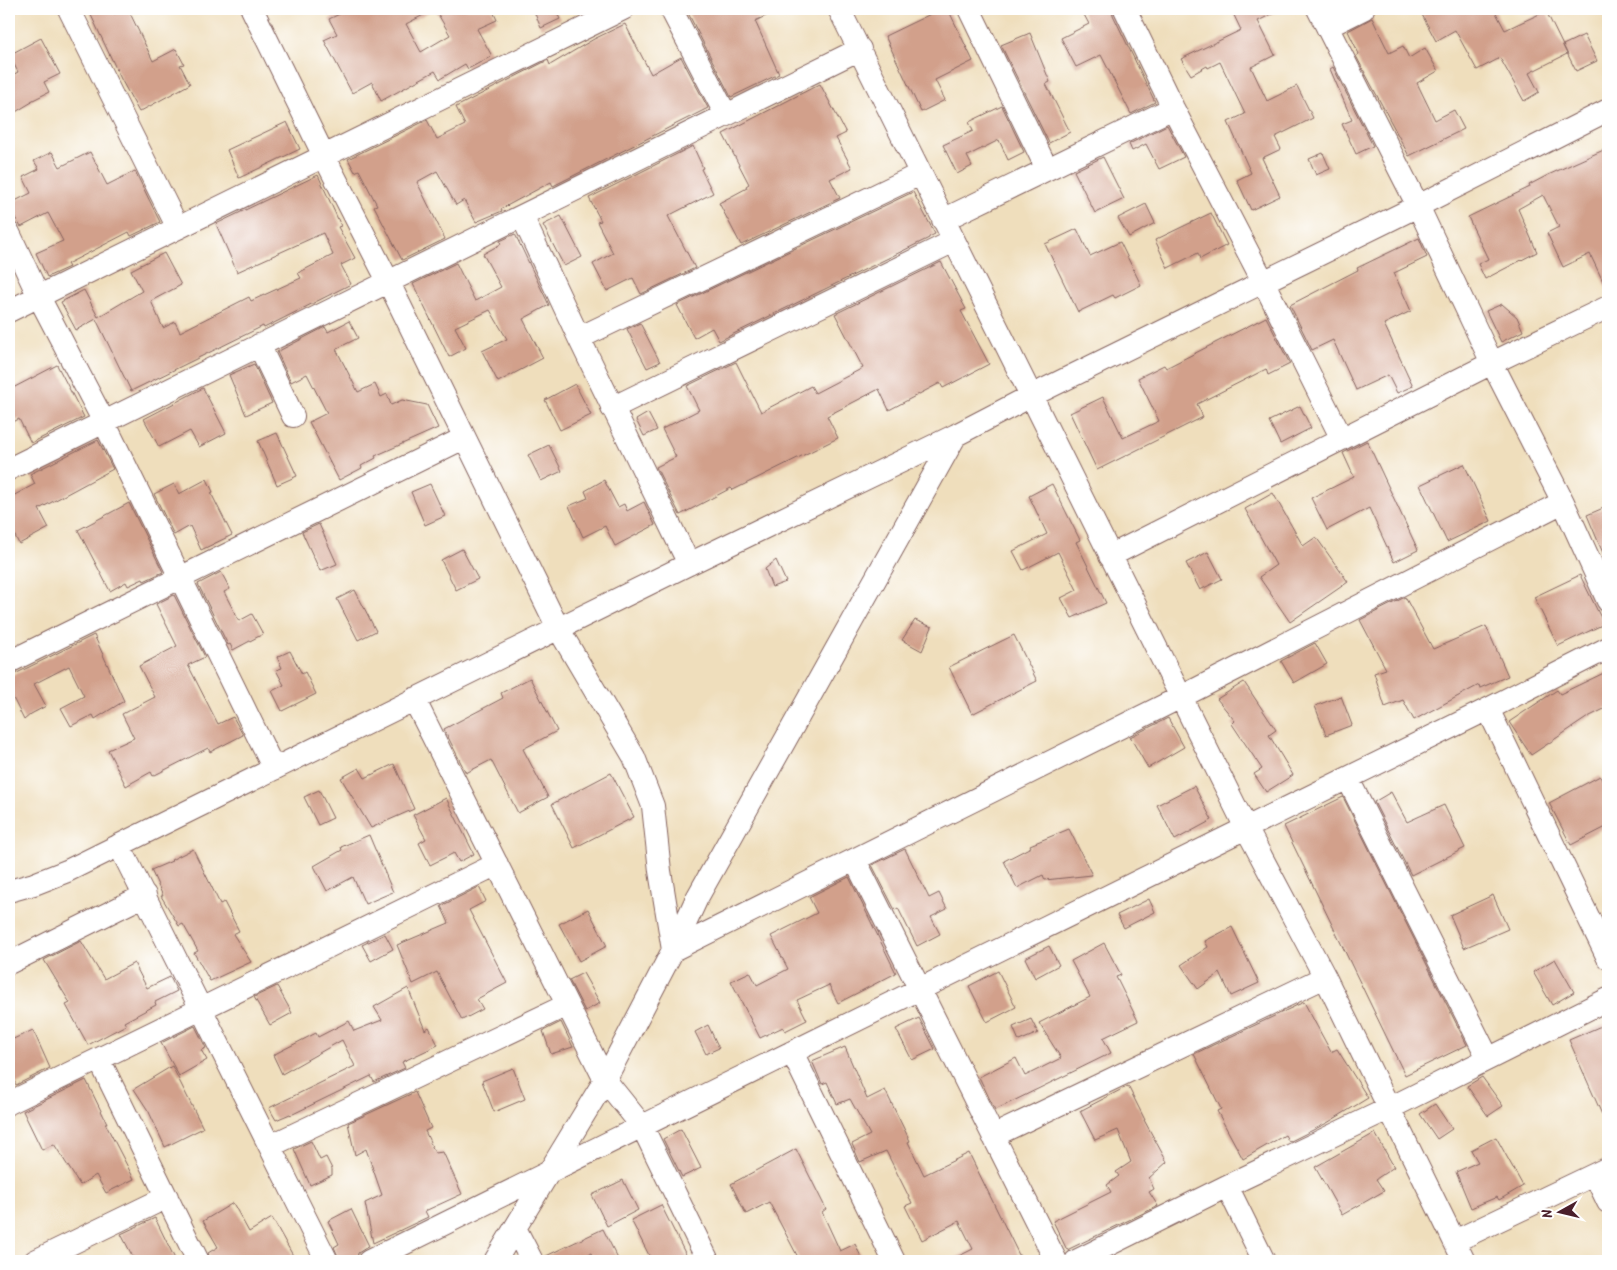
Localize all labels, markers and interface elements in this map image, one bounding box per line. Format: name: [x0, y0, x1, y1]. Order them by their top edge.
north arrow: [1534, 1188, 1584, 1238]
text: N: [1537, 1208, 1560, 1220]

